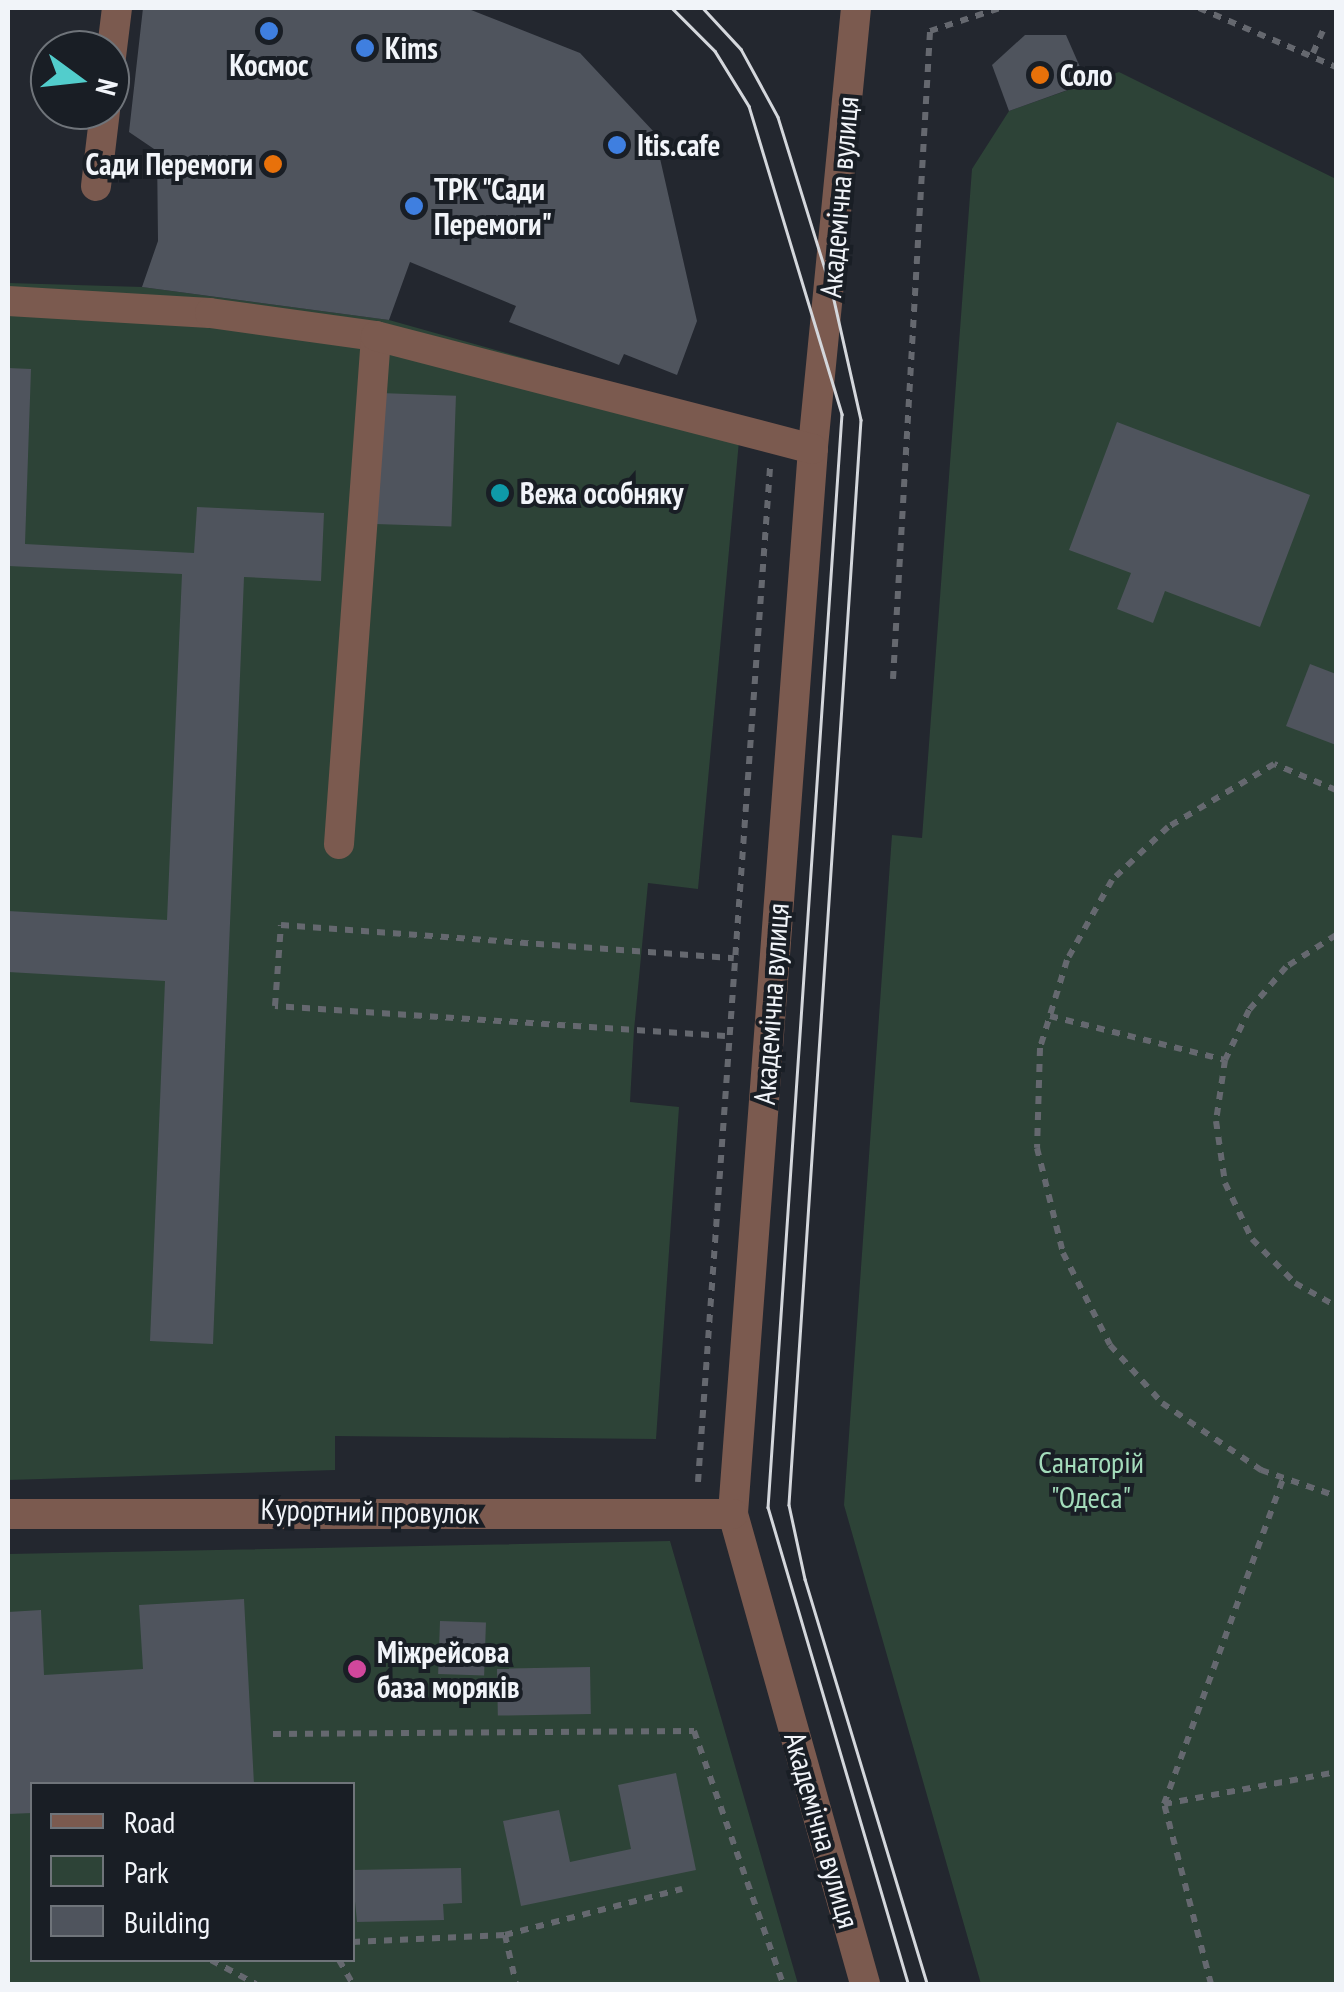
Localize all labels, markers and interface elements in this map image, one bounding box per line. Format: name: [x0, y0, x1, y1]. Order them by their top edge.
marker: Космос: [258, 20, 280, 42]
north arrow: [30, 30, 130, 130]
place label: Kims: [385, 30, 438, 66]
marker: Kims: [354, 37, 376, 59]
place label: Космос: [229, 47, 309, 83]
place label: Соло: [1060, 57, 1113, 93]
marker: Соло: [1029, 64, 1051, 86]
text: N: [88, 75, 127, 99]
street label: Академічна вулиця: [812, 95, 866, 299]
place label: Itis.cafe: [637, 127, 720, 163]
marker: Itis.cafe: [606, 134, 628, 156]
place label: Сади Перемоги: [85, 146, 253, 182]
marker: Сади Перемоги: [262, 153, 284, 175]
place label: ТРК "Сади Перемоги": [434, 171, 552, 242]
marker: ТРК "Сади Перемоги": [403, 195, 425, 217]
place label: Вежа особняку: [520, 475, 683, 511]
marker: Вежа особняку: [489, 482, 511, 504]
street label: Академічна вулиця: [746, 902, 796, 1106]
park label: Санаторій "Одеса": [1038, 1444, 1144, 1514]
street label: Курортний провулок: [260, 1491, 480, 1531]
place label: Міжрейсова база моряків: [377, 1634, 519, 1704]
marker: Міжрейсова база моряків: [346, 1658, 368, 1680]
street label: Академічна вулиця: [777, 1728, 867, 1932]
legend: [30, 1782, 355, 1962]
text: Road: [124, 1802, 175, 1841]
text: Park: [124, 1852, 169, 1891]
text: Building: [124, 1902, 210, 1941]

